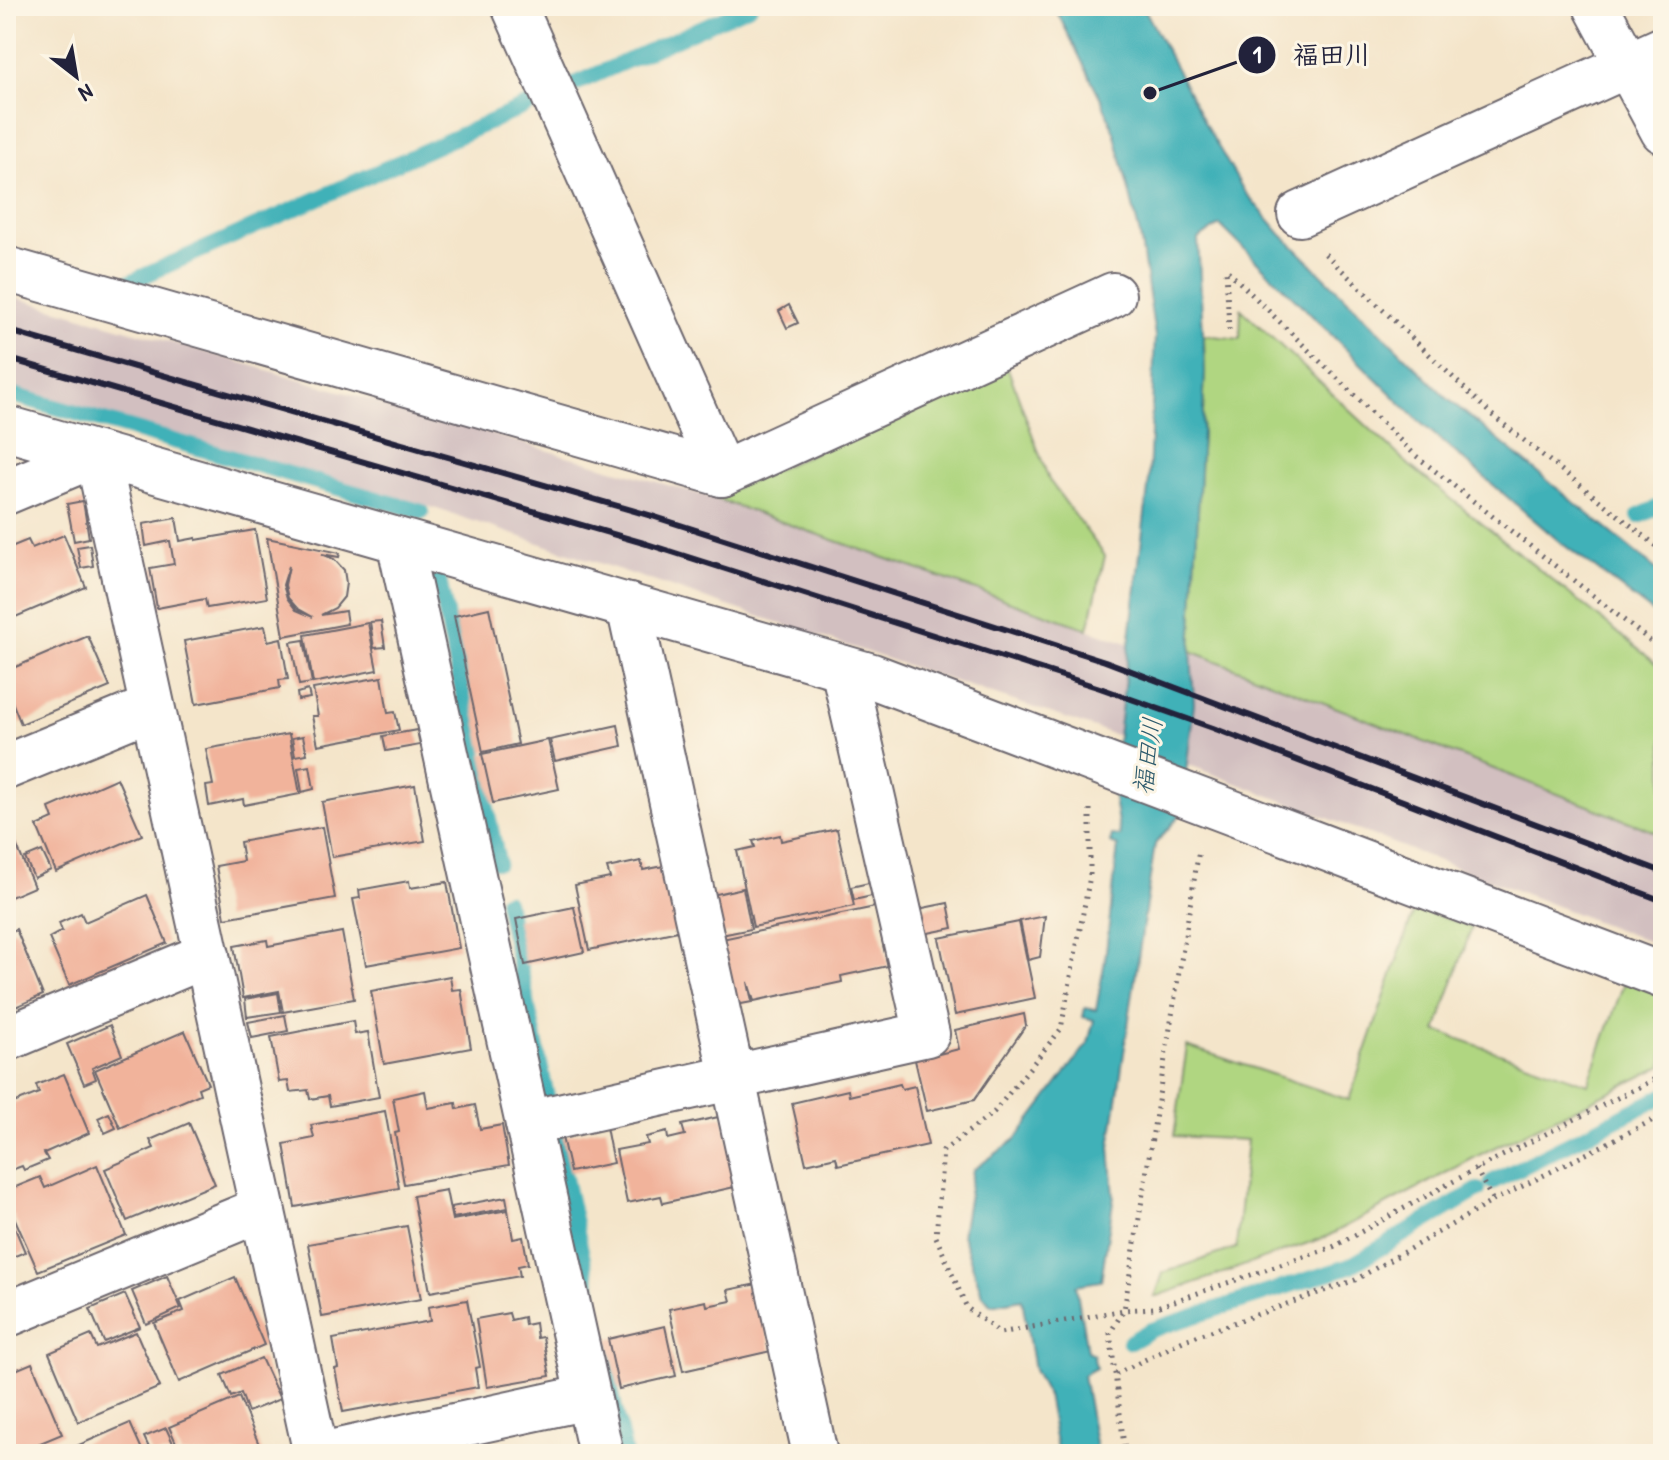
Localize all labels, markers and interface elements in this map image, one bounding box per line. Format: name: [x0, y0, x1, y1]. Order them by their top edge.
callout: 福田川: [1237, 30, 1387, 80]
north arrow: [36, 36, 116, 116]
text: 福田川: [1293, 37, 1371, 72]
text: 1: [1253, 38, 1262, 70]
text: N: [73, 77, 99, 109]
water label: 福田川: [1124, 715, 1170, 797]

